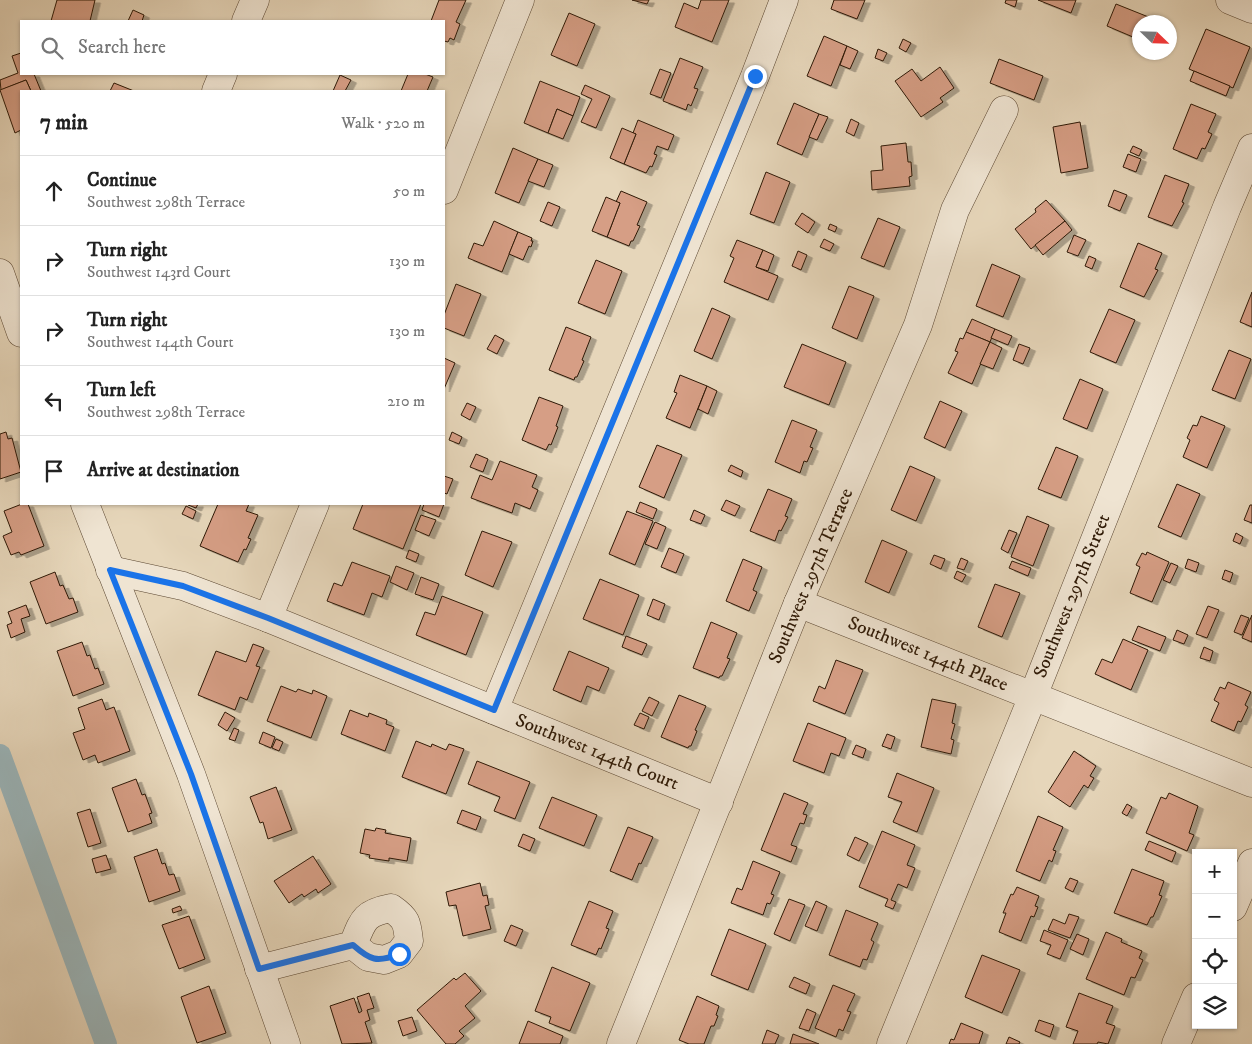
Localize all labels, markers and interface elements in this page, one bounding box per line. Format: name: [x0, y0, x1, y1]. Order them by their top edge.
north arrow: [1132, 15, 1177, 60]
search box: [20, 20, 445, 75]
icon: search: [38, 34, 66, 62]
text: Search here: [78, 36, 166, 59]
route end: [744, 65, 767, 88]
text: 7 min: [40, 110, 88, 136]
text: Walk · 520 m: [341, 113, 425, 133]
text: Continue: [87, 169, 157, 192]
icon: ahead: [40, 177, 68, 205]
text: 50 m: [393, 181, 425, 201]
text: Southwest 298th Terrace: [87, 192, 245, 212]
text: Turn right: [87, 239, 167, 262]
icon: right: [40, 247, 68, 275]
text: 130 m: [389, 251, 425, 271]
text: Southwest 143rd Court: [87, 262, 231, 282]
text: Turn right: [87, 309, 167, 332]
icon: right: [40, 317, 68, 345]
text: 130 m: [389, 321, 425, 341]
text: Southwest 144th Court: [87, 332, 234, 352]
text: Turn left: [87, 379, 156, 402]
icon: left: [40, 387, 68, 415]
text: 210 m: [387, 391, 425, 411]
text: Southwest 298th Terrace: [87, 402, 245, 422]
icon: arrive: [40, 457, 68, 485]
text: Arrive at destination: [87, 459, 239, 482]
street label: Southwest 297th Terrace: [764, 485, 858, 667]
street label: Southwest 297th Street: [1029, 511, 1115, 681]
street label: Southwest 144th Place: [845, 611, 1011, 697]
street label: Southwest 144th Court: [512, 709, 682, 795]
map controls: [1192, 849, 1237, 1029]
button: +: [1192, 849, 1237, 894]
button: −: [1192, 894, 1237, 939]
button: locate: [1192, 939, 1237, 984]
route start: [388, 943, 411, 966]
button: layers: [1192, 984, 1237, 1029]

